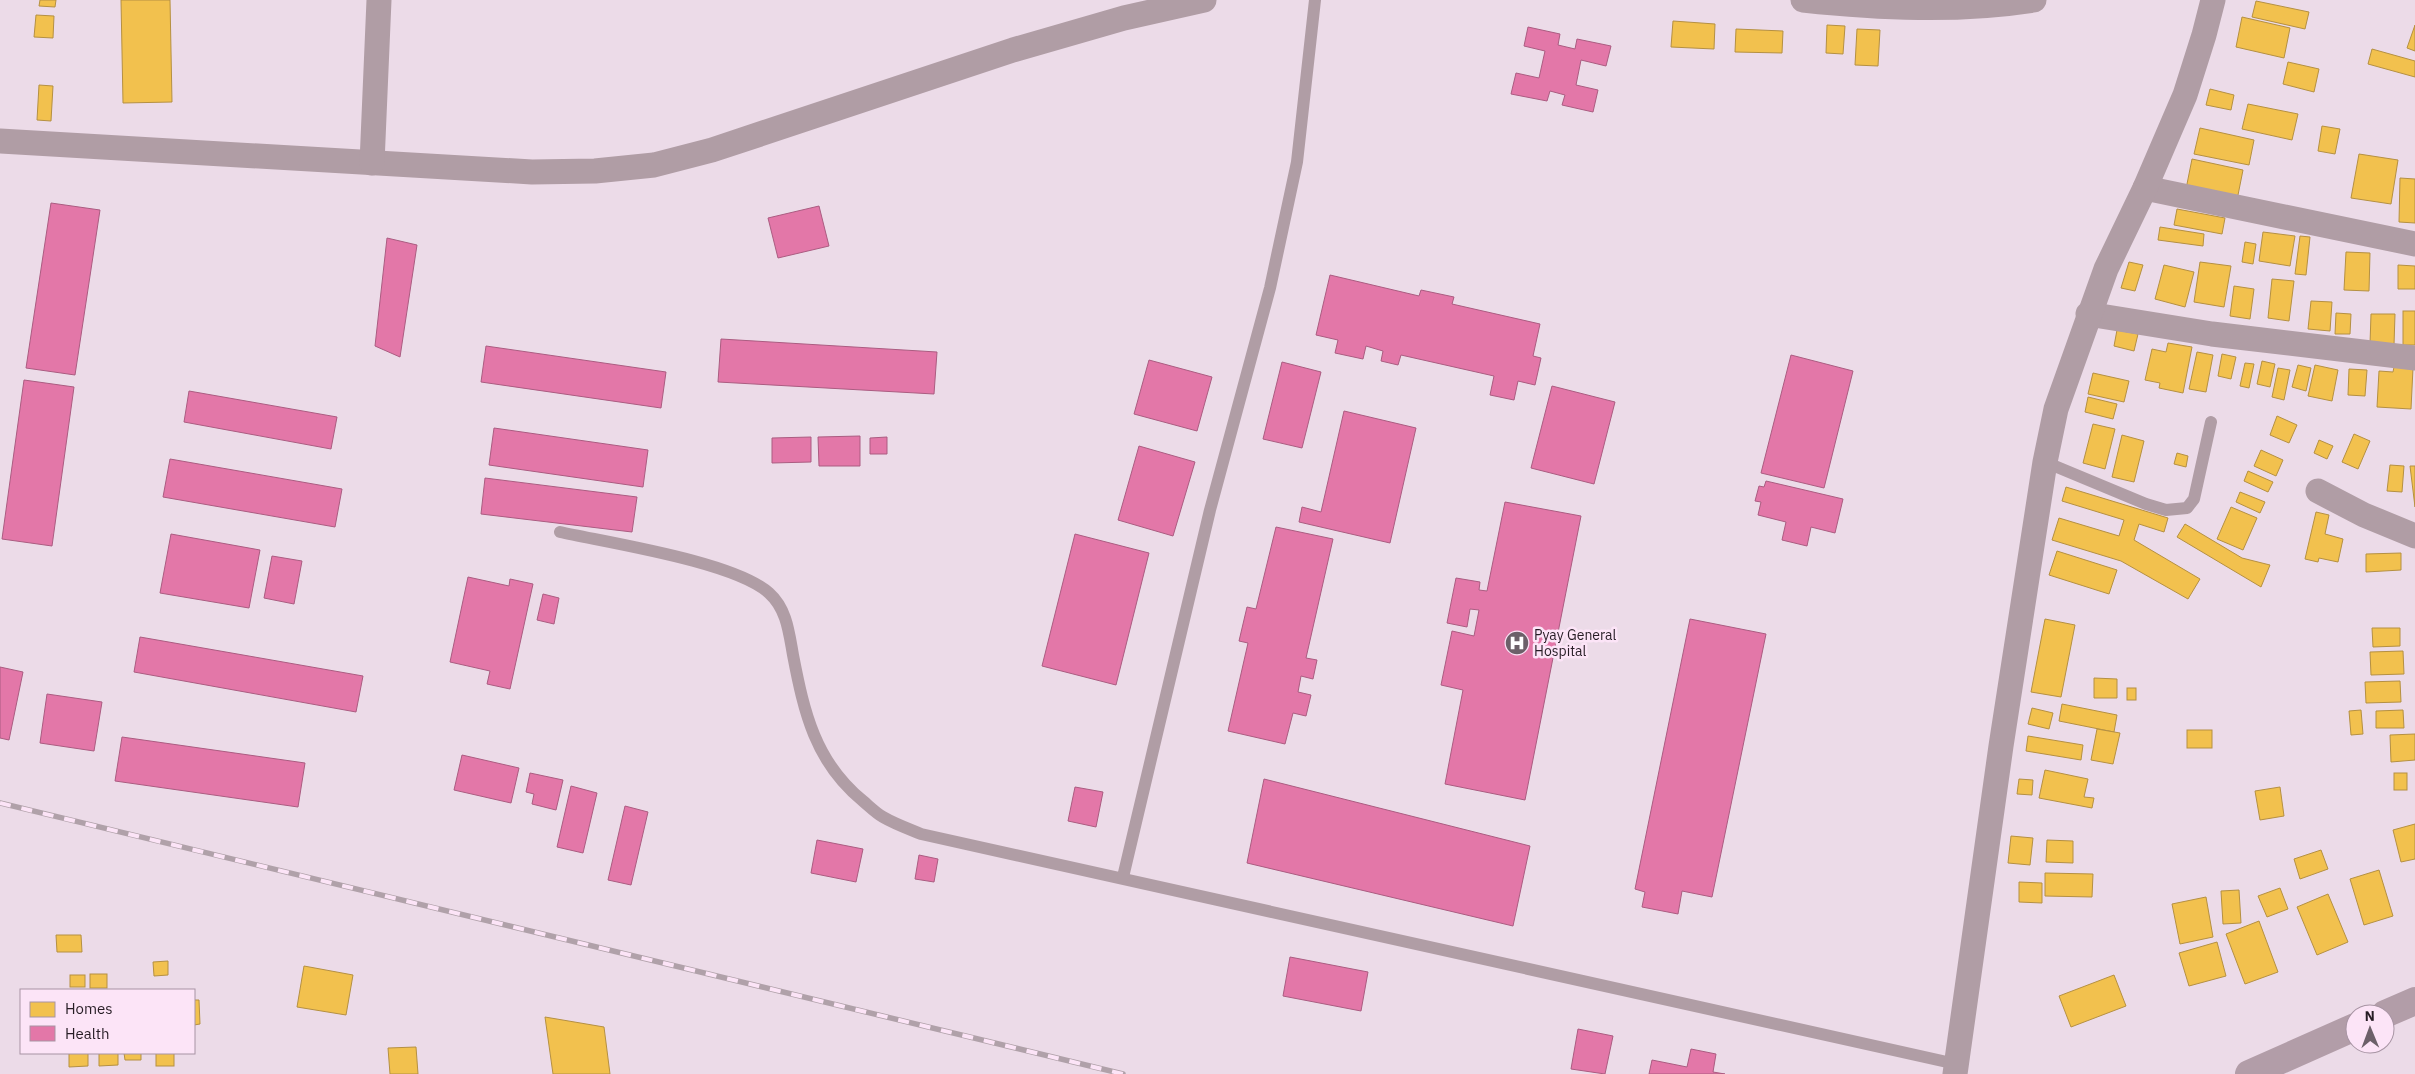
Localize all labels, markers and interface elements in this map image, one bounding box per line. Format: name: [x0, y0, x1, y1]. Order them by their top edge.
place label: Pyay General Hospital: [1534, 626, 1617, 660]
hospital icon: Pyay General Hospital: [1504, 630, 1530, 656]
legend: [20, 989, 195, 1054]
text: Homes: [65, 999, 113, 1018]
north arrow: [2345, 1004, 2395, 1054]
text: N: [2365, 1007, 2375, 1025]
text: Health: [65, 1024, 110, 1043]

